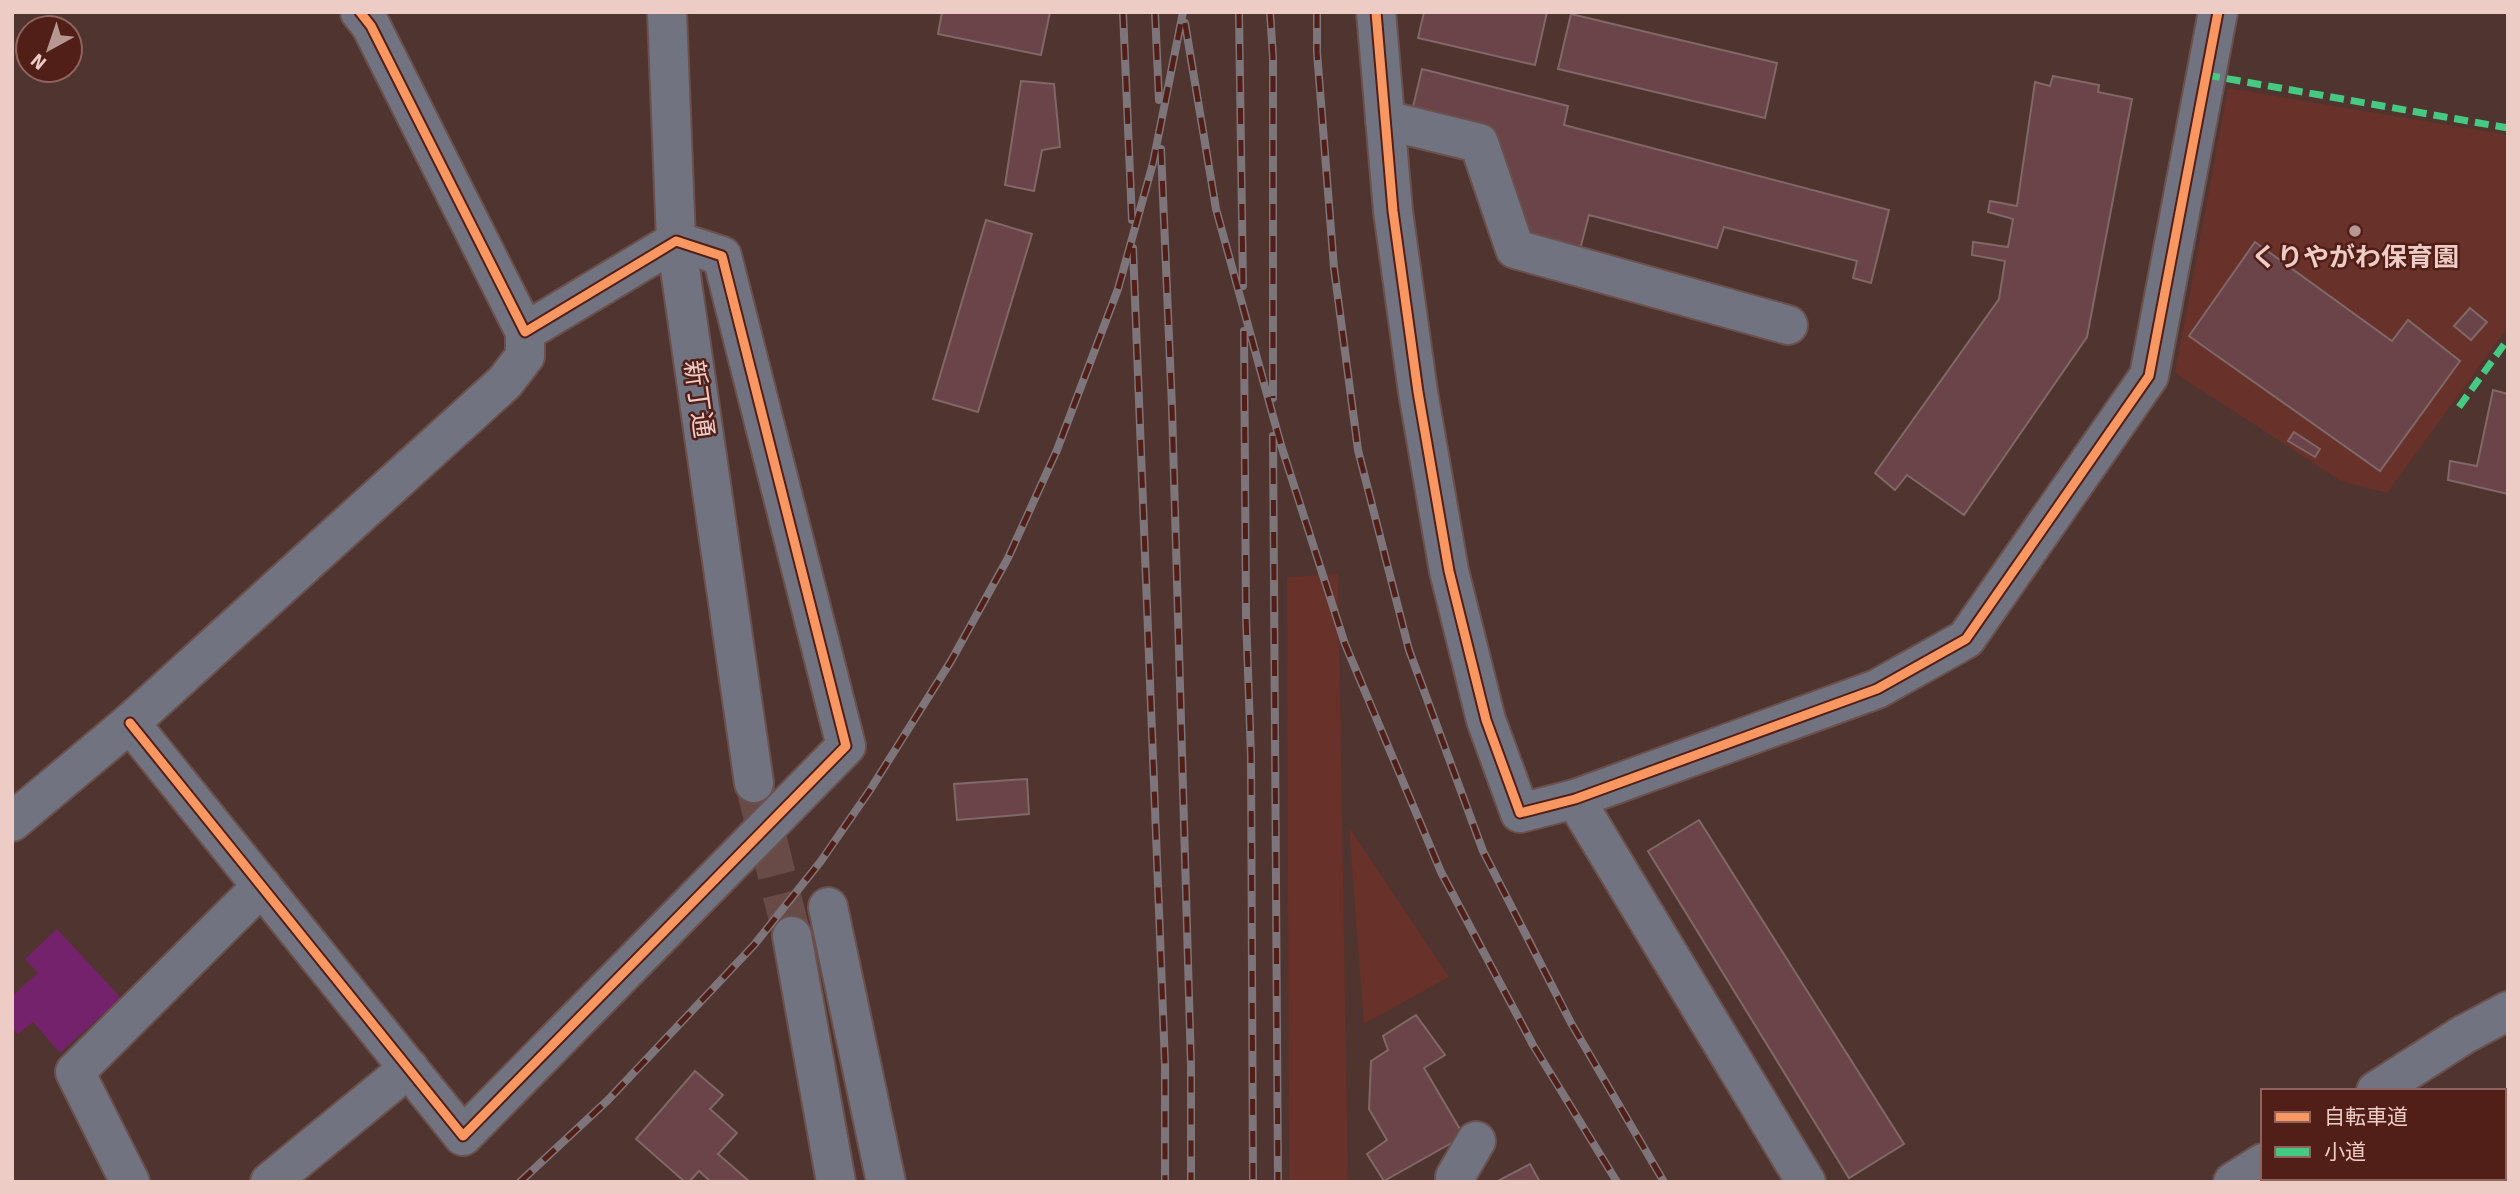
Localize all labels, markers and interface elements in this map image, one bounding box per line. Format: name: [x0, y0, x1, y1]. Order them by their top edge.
north arrow: [14, 14, 84, 84]
text: N: [26, 48, 51, 75]
marker: くりやがわ保育園: [2347, 223, 2363, 239]
place label: くりやがわ保育園: [2251, 242, 2459, 274]
street label: 新丁通: [677, 358, 719, 440]
legend: [2261, 1089, 2506, 1180]
text: 自転車道: [2324, 1104, 2408, 1130]
text: 小道: [2324, 1139, 2366, 1165]

